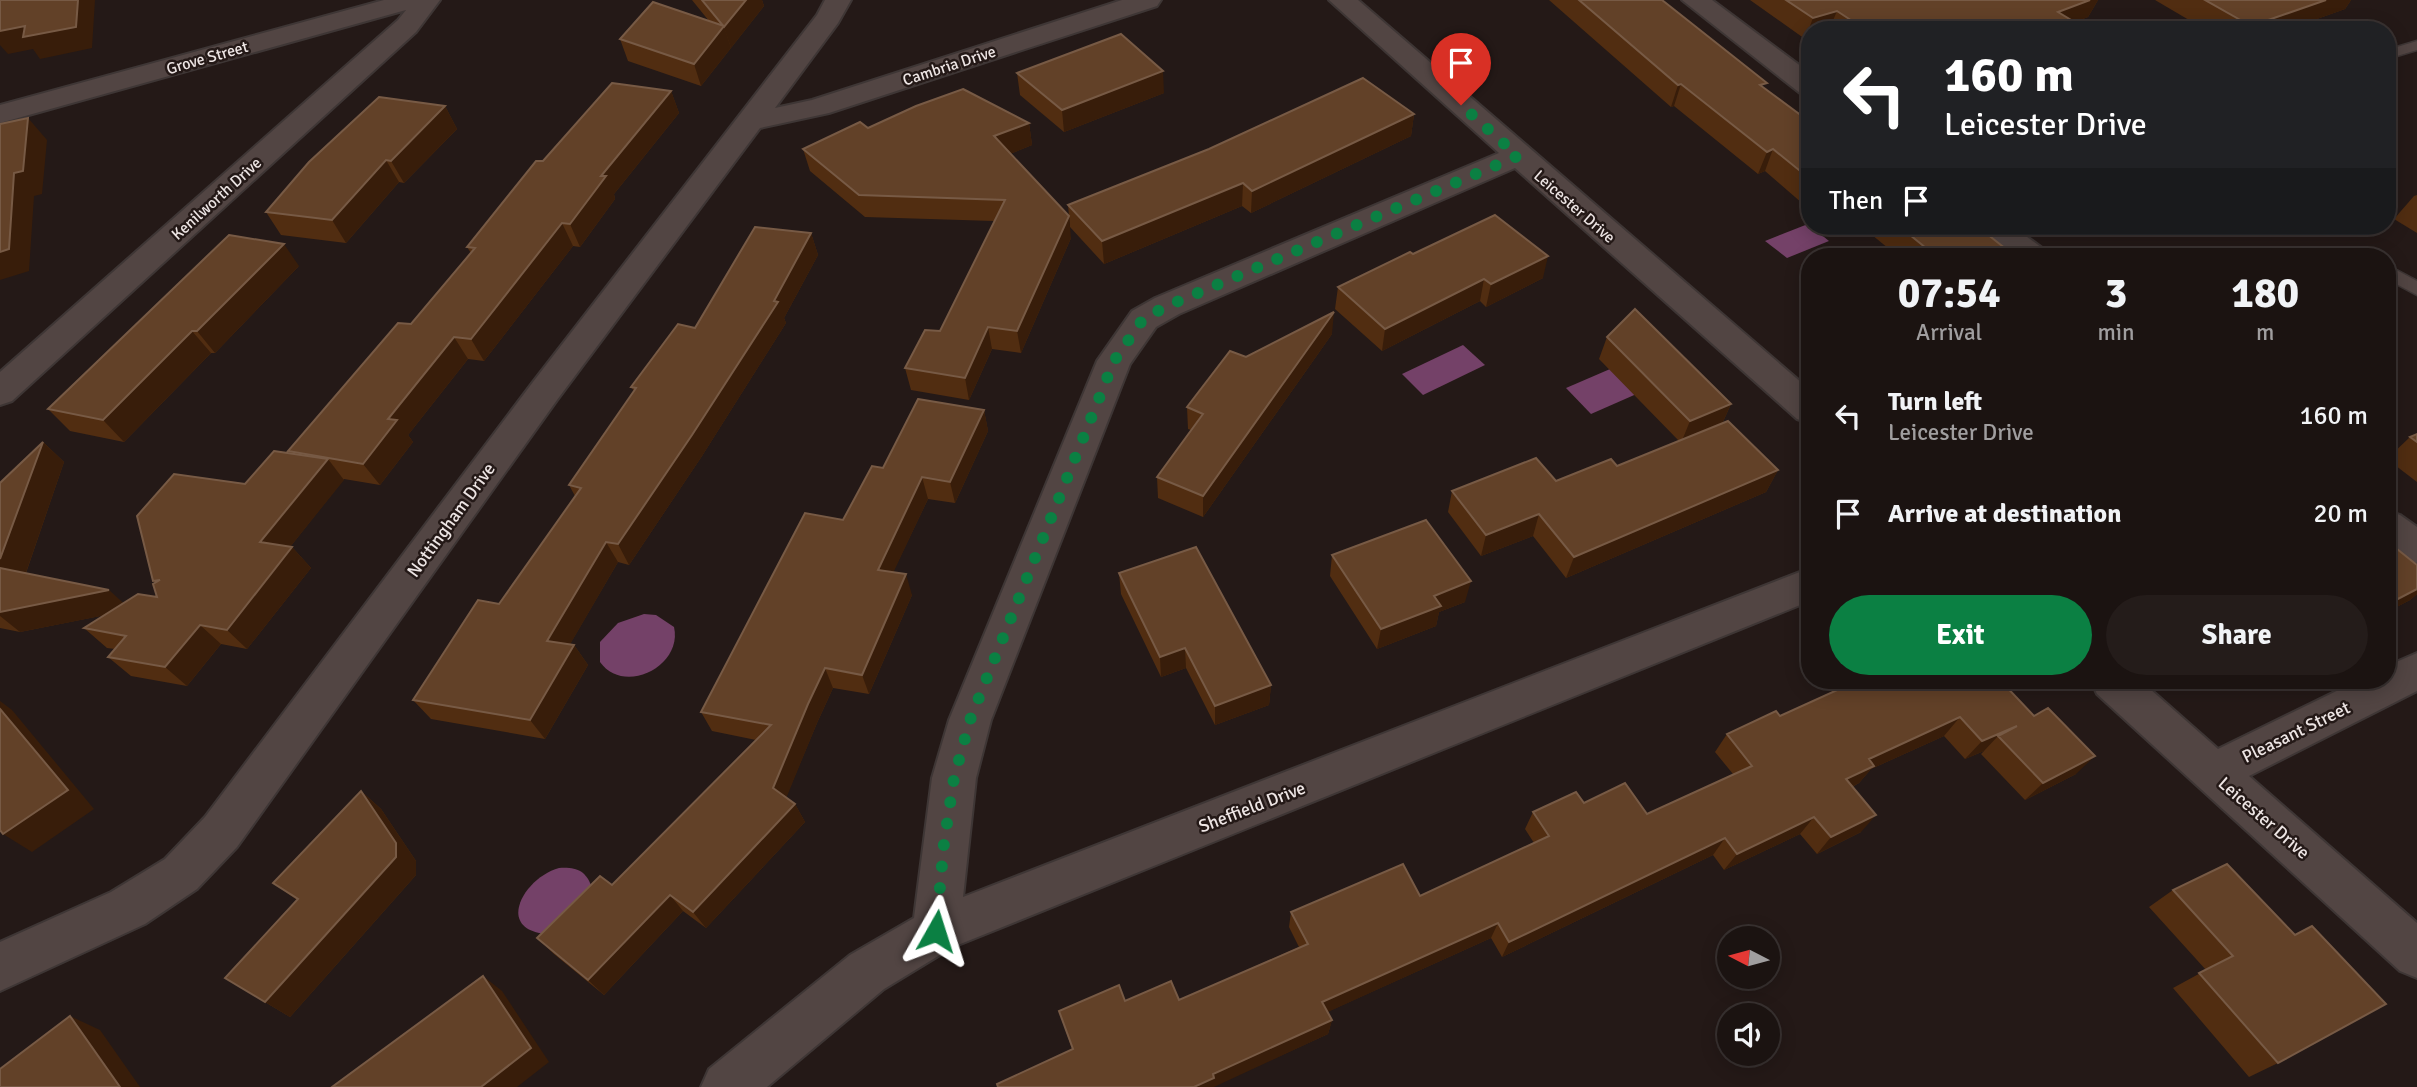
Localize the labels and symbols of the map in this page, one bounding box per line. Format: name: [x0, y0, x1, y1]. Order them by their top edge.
pin: [1431, 33, 1491, 105]
street label: Grove Street: [164, 37, 251, 79]
street label: Cambria Drive: [900, 41, 998, 90]
street label: Kenilworth Drive: [167, 153, 266, 244]
street label: Leicester Drive: [1530, 166, 1619, 248]
street label: Nottingham Drive: [402, 459, 500, 581]
street label: Pleasant Street: [2238, 696, 2354, 768]
street label: Leicester Drive: [2214, 772, 2314, 864]
street label: Sheffield Drive: [1195, 777, 1309, 837]
position arrow: [899, 894, 973, 968]
north arrow: [1717, 926, 1780, 989]

